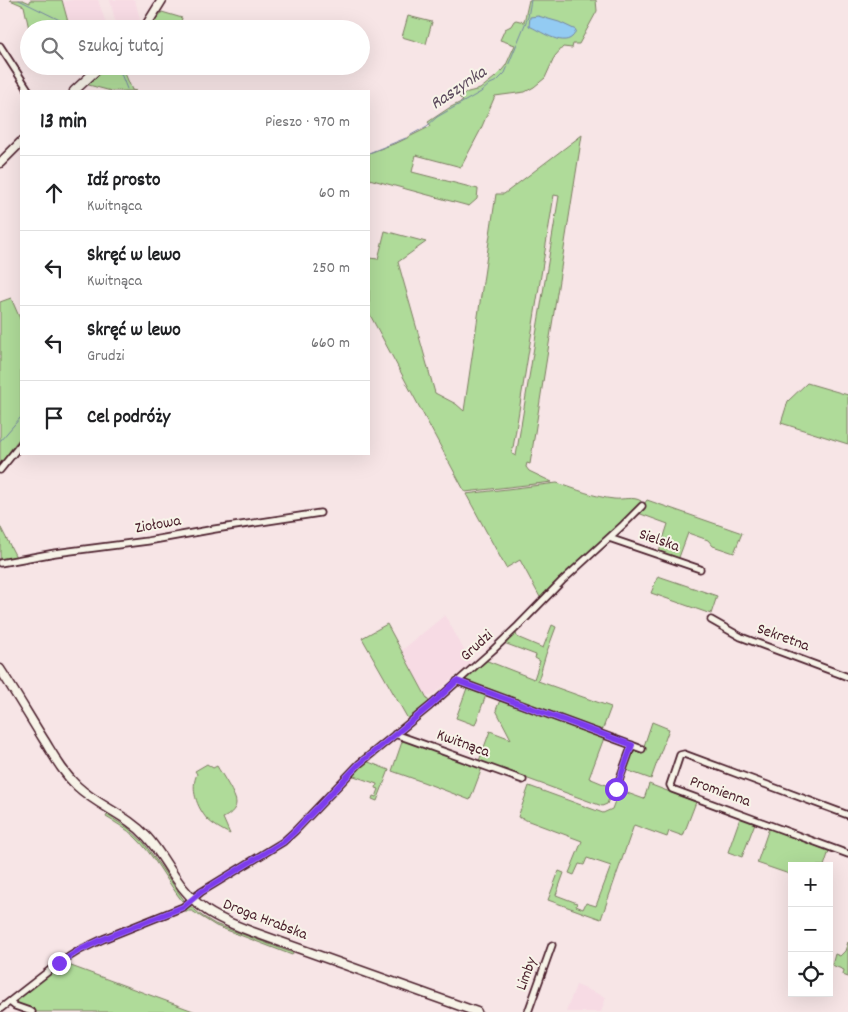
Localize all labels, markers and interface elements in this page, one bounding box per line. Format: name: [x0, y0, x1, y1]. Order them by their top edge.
search box: [20, 20, 370, 75]
icon: search: [38, 34, 66, 62]
text: Szukaj tutaj: [78, 34, 164, 61]
water label: Raszynka: [426, 60, 493, 117]
text: 13 min: [40, 108, 87, 138]
text: Pieszo · 970 m: [265, 111, 350, 134]
text: Idź prosto: [87, 168, 160, 195]
icon: ahead: [40, 179, 68, 207]
text: 60 m: [319, 182, 350, 205]
text: Kwitnąca: [87, 195, 142, 218]
text: Skręć w lewo: [87, 243, 181, 270]
icon: left: [40, 254, 68, 282]
text: 250 m: [312, 257, 350, 280]
text: Kwitnąca: [87, 270, 142, 293]
text: Skręć w lewo: [87, 318, 181, 345]
icon: left: [40, 329, 68, 357]
text: 660 m: [311, 332, 350, 355]
text: Grudzi: [87, 345, 124, 368]
icon: arrive: [40, 404, 68, 432]
text: Cel podróży: [87, 405, 170, 432]
street label: Ziołowa: [133, 510, 183, 540]
street label: Sielska: [636, 523, 683, 559]
street label: Sekretna: [753, 618, 813, 658]
street label: Grudzi: [455, 625, 499, 667]
street label: Kwitnąca: [433, 724, 493, 764]
street label: Promienna: [686, 770, 754, 814]
route start: [605, 778, 628, 801]
map controls: [788, 862, 833, 997]
button: +: [788, 862, 833, 907]
street label: Droga Hrabska: [219, 893, 311, 947]
button: −: [788, 907, 833, 952]
route end: [48, 952, 71, 975]
button: locate: [788, 952, 833, 997]
street label: Limby: [510, 954, 544, 994]

